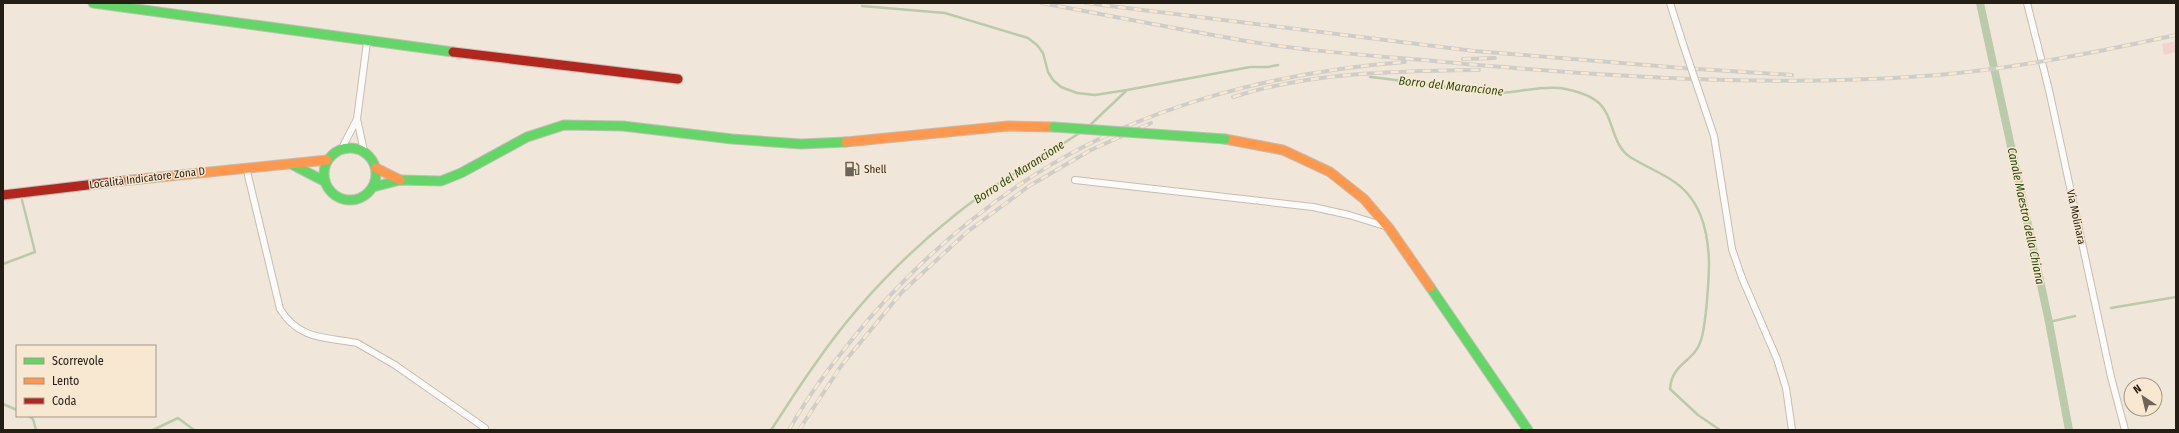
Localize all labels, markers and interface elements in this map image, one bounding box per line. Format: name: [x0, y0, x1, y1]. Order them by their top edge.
water label: Borro del Marancione: [1398, 74, 1504, 98]
water label: Borro del Marancione: [971, 137, 1067, 207]
water label: Canale Maestro della Chiana: [2005, 146, 2047, 286]
fuel station icon: Shell: [843, 160, 861, 178]
place label: Shell: [864, 163, 887, 176]
street label: Località Indicatore Zona D: [88, 164, 206, 192]
street label: Via Molinara: [2064, 188, 2088, 246]
legend: [16, 345, 156, 417]
text: Scorrevole: [52, 354, 104, 368]
text: Lento: [52, 374, 79, 388]
north arrow: [2123, 377, 2163, 417]
text: N: [2131, 382, 2144, 396]
text: Coda: [52, 394, 77, 408]

